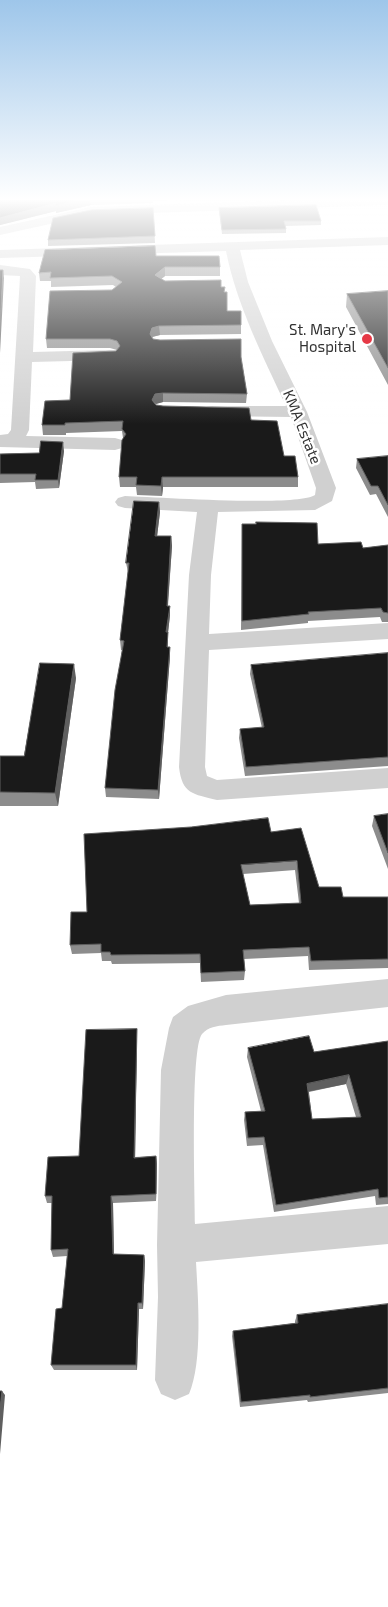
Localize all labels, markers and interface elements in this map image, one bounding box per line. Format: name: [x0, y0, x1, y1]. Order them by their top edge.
place label: St. Mary's Hospital: [289, 321, 356, 356]
marker: St. Mary's Hospital: [360, 332, 374, 346]
street label: KMA Estate: [279, 387, 325, 467]

